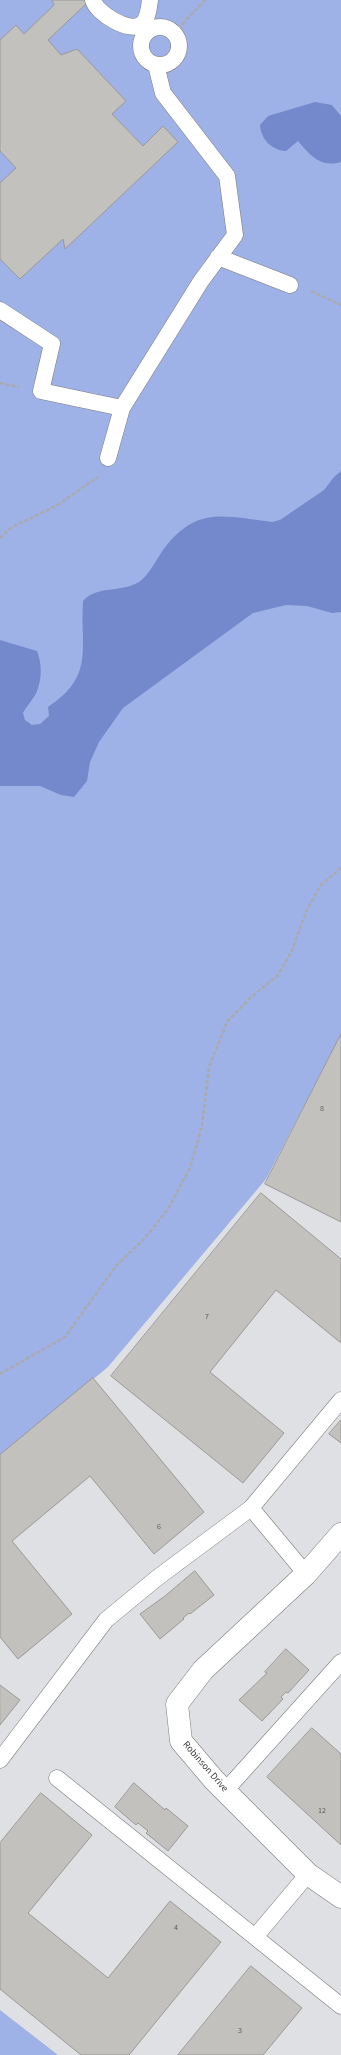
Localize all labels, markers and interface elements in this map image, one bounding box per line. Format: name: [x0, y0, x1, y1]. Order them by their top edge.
house number: 8: [320, 1104, 324, 1114]
house number: 7: [205, 1312, 209, 1322]
house number: 6: [157, 1522, 161, 1532]
street label: Robinson Drive: [180, 1739, 230, 1795]
house number: 12: [318, 1806, 326, 1816]
house number: 4: [174, 1923, 178, 1933]
house number: 3: [238, 2026, 242, 2036]

